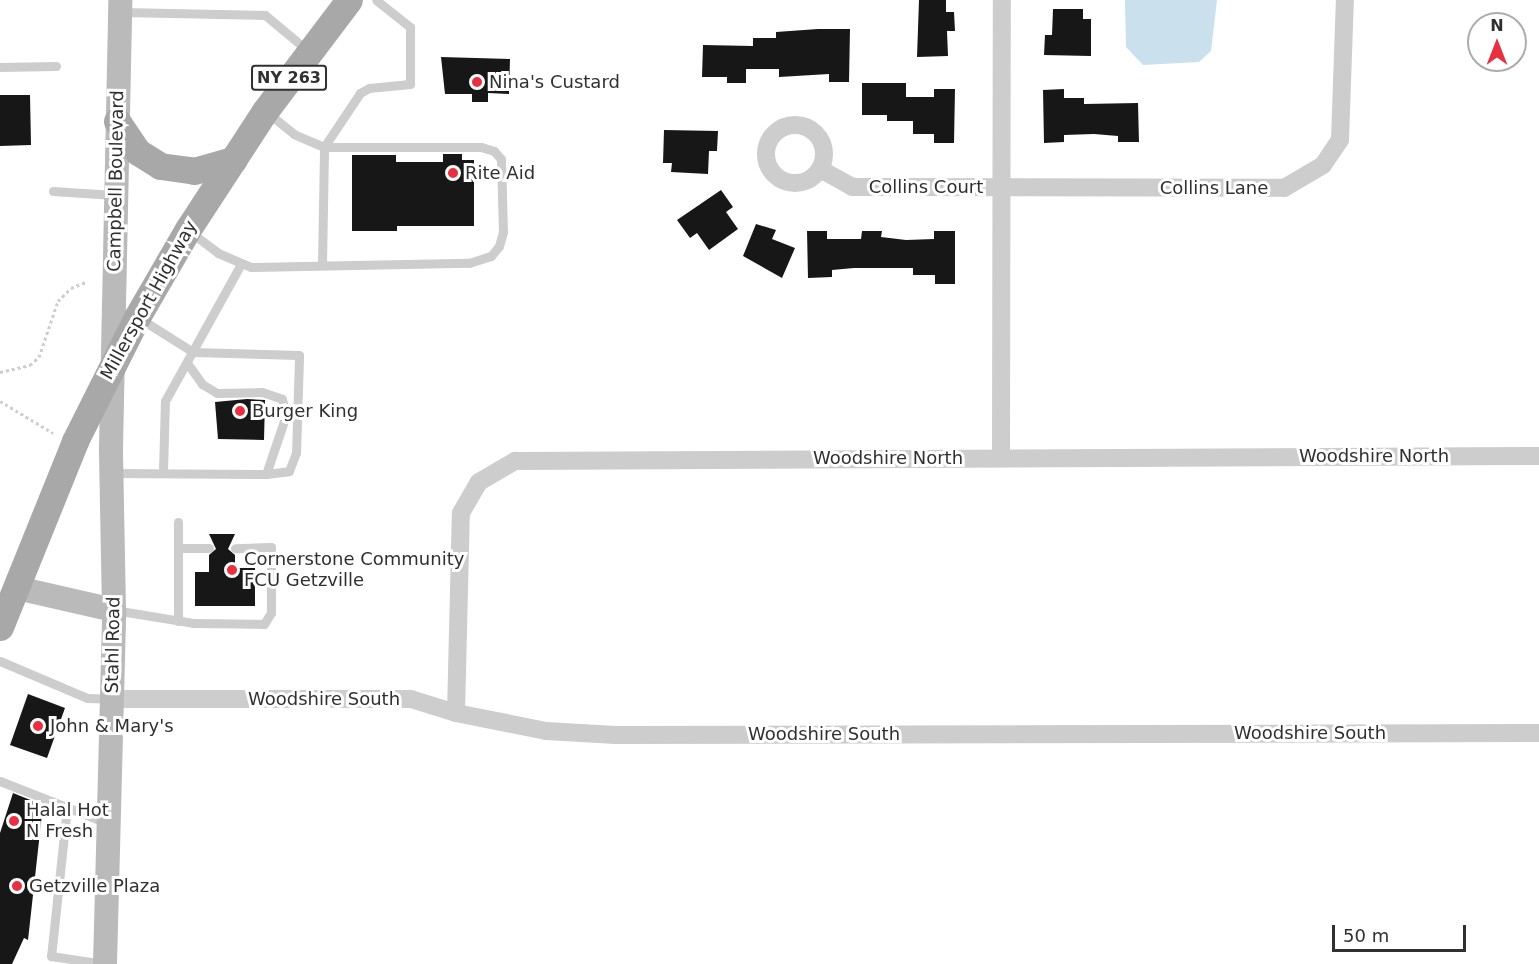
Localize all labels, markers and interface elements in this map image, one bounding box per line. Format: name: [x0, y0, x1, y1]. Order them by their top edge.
north arrow: [1467, 12, 1527, 72]
text: N: [1490, 16, 1504, 35]
road number: NY 263: [250, 65, 328, 91]
place label: Nina's Custard: [489, 71, 620, 93]
marker: Nina's Custard: [470, 75, 484, 89]
street label: Campbell Boulevard: [104, 90, 128, 272]
place label: Rite Aid: [465, 162, 535, 184]
marker: Rite Aid: [446, 166, 460, 180]
street label: Collins Court: [869, 176, 983, 198]
street label: Collins Lane: [1160, 177, 1268, 199]
street label: Millersport Highway: [96, 217, 202, 383]
place label: Burger King: [252, 400, 358, 422]
marker: Burger King: [233, 404, 247, 418]
street label: Woodshire North: [1299, 445, 1449, 467]
street label: Woodshire North: [813, 447, 963, 469]
place label: Cornerstone Community FCU Getzville: [244, 549, 464, 592]
marker: Cornerstone Community FCU Getzville: [225, 563, 239, 577]
street label: Stahl Road: [101, 596, 125, 694]
street label: Woodshire South: [248, 688, 400, 710]
place label: John & Mary's: [50, 715, 174, 737]
marker: John & Mary's: [31, 719, 45, 733]
street label: Woodshire South: [1234, 722, 1386, 744]
street label: Woodshire South: [748, 723, 900, 745]
place label: Halal Hot N Fresh: [26, 800, 109, 842]
marker: Halal Hot N Fresh: [7, 814, 21, 828]
place label: Getzville Plaza: [29, 875, 160, 897]
marker: Getzville Plaza: [10, 879, 24, 893]
scale bar: [1335, 913, 1468, 951]
text: 50 m: [1343, 925, 1389, 946]

